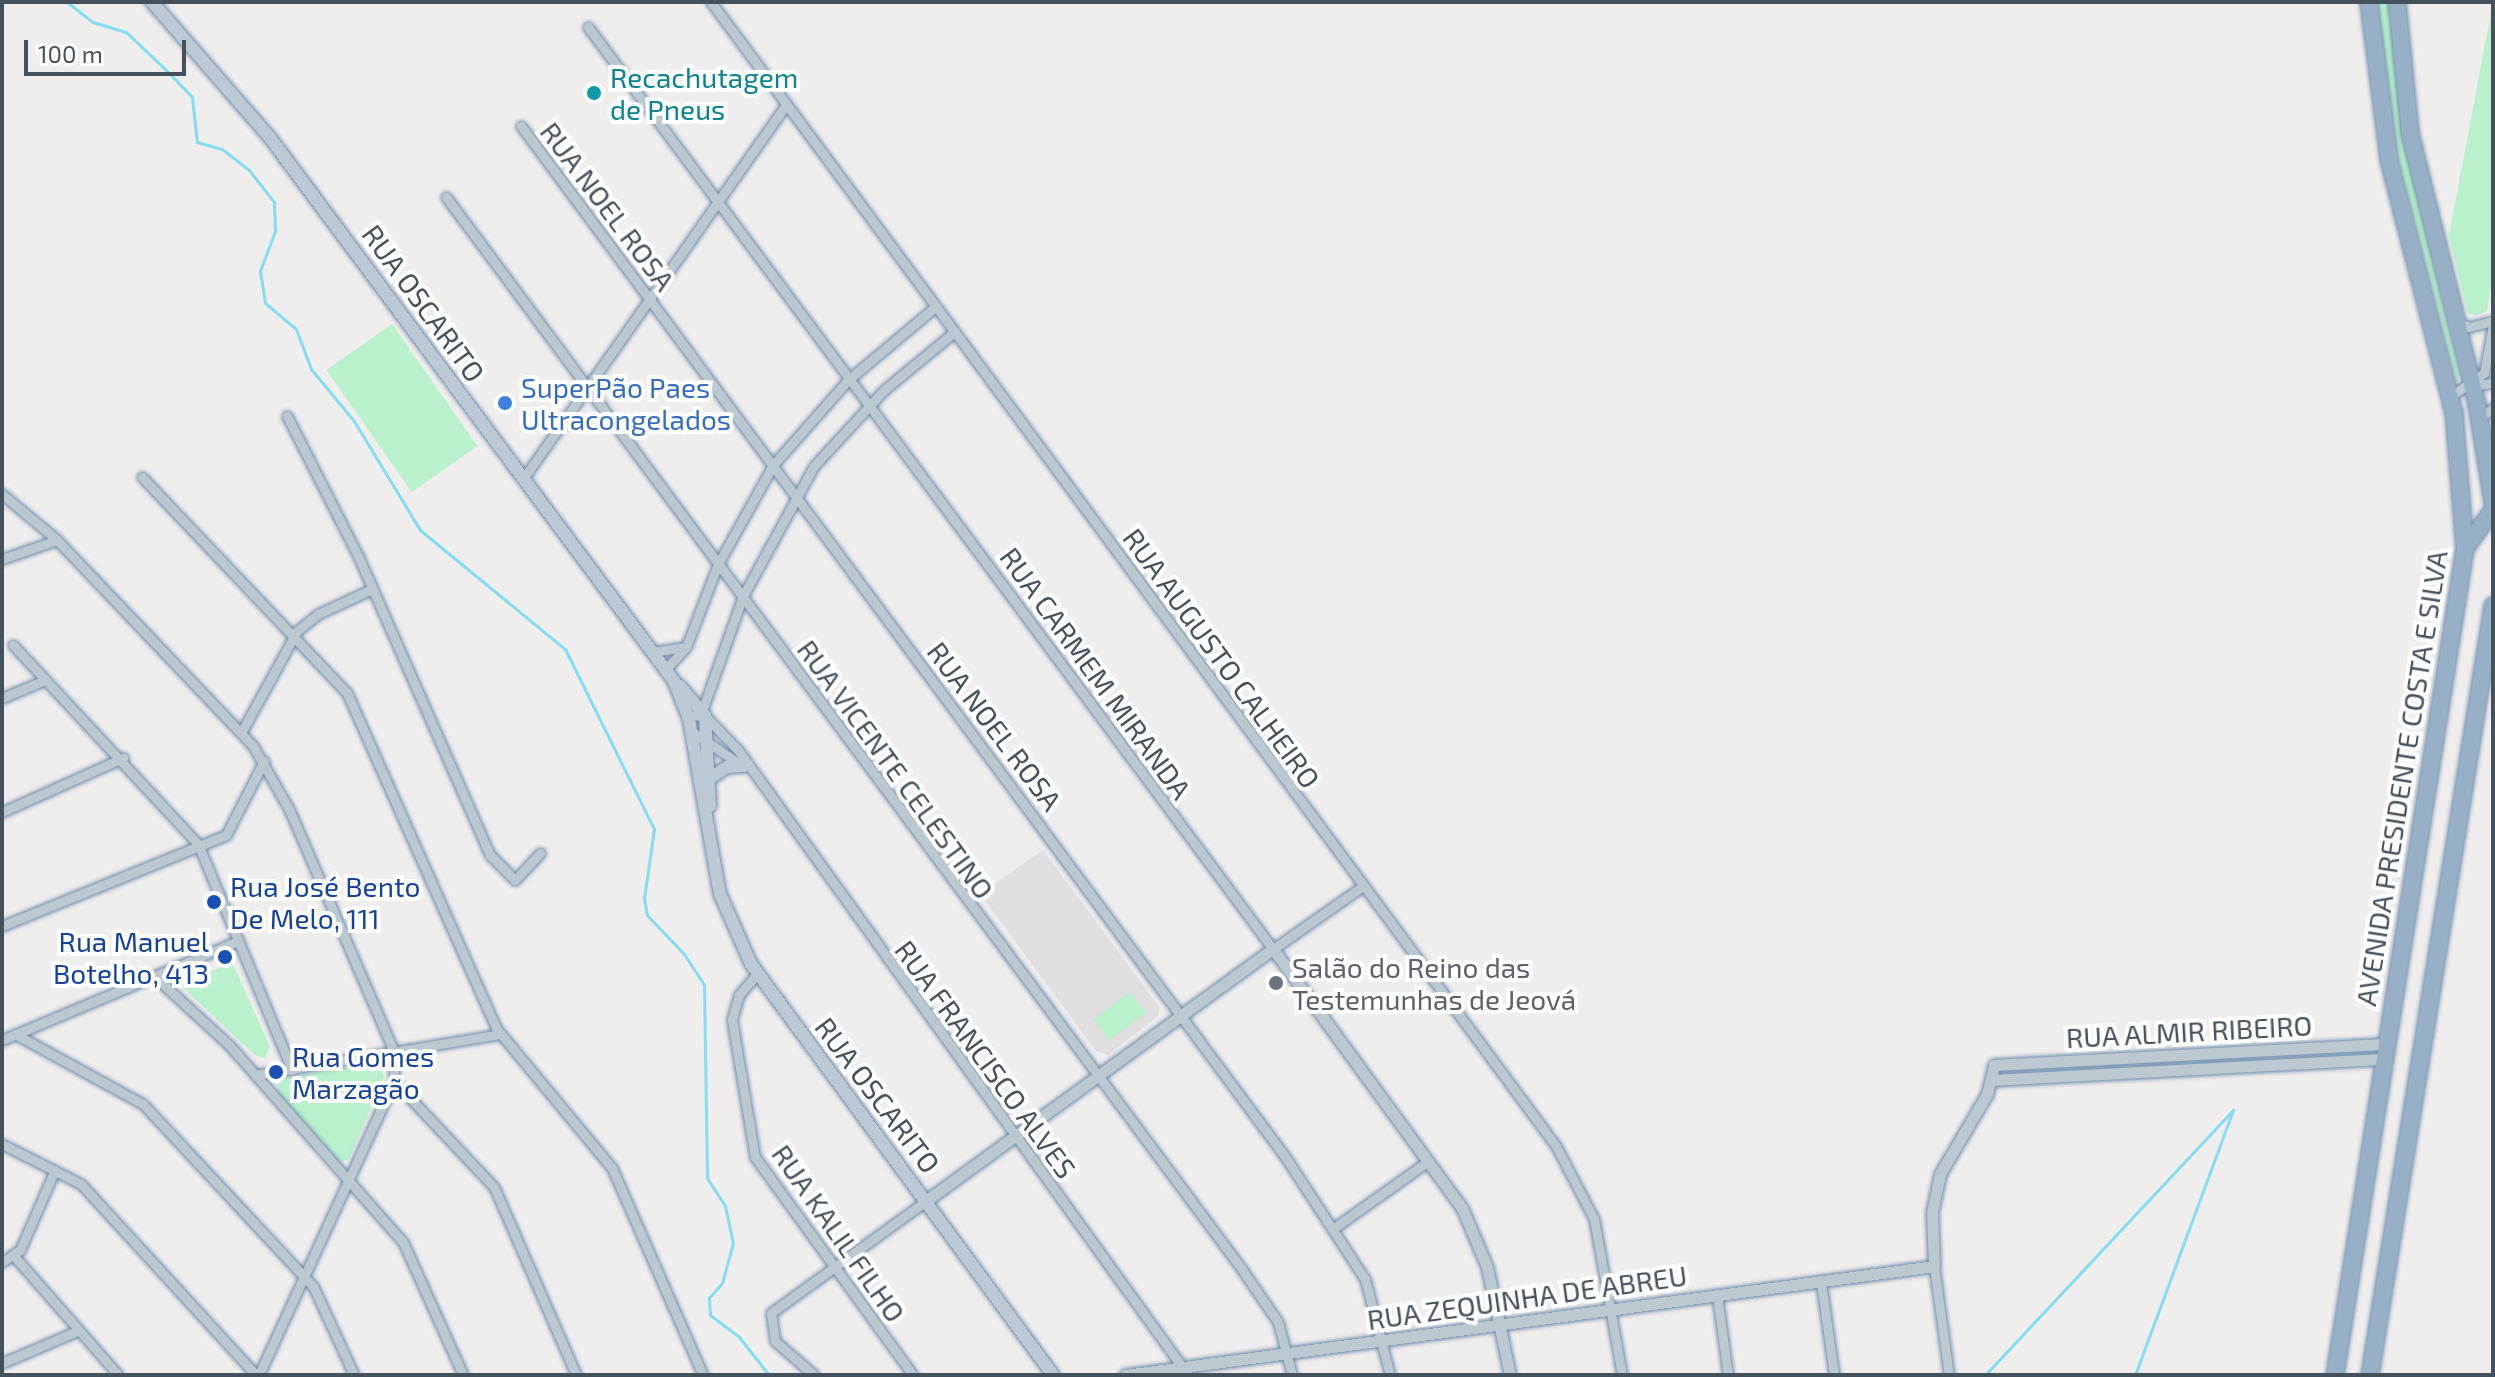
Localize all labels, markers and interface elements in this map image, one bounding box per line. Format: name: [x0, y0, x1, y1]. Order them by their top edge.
scale bar: [28, 24, 190, 74]
text: 100 m: [38, 39, 103, 68]
place label: Recachutagem de Pneus: [610, 60, 798, 126]
marker: Recachutagem de Pneus: [585, 84, 603, 102]
street label: RUA NOEL ROSA: [533, 115, 683, 297]
street label: RUA OSCARITO: [356, 218, 492, 388]
place label: SuperPão Paes Ultracongelados: [521, 370, 731, 436]
marker: SuperPão Paes Ultracongelados: [496, 394, 514, 412]
street label: RUA AUGUSTO CALHEIRO: [1116, 521, 1328, 795]
street label: RUA CARMEM MIRANDA: [993, 540, 1199, 806]
street label: AVENIDA PRESIDENTE COSTA E SILVA: [2348, 547, 2454, 1009]
street label: RUA VICENTE CELESTINO: [790, 633, 1002, 905]
street label: RUA NOEL ROSA: [920, 635, 1070, 817]
place label: Rua José Bento De Melo, 111: [230, 869, 421, 935]
marker: Rua José Bento De Melo, 111: [205, 893, 223, 911]
place label: Rua Manuel Botelho, 413: [53, 924, 209, 990]
street label: RUA FRANCISCO ALVES: [888, 933, 1084, 1185]
marker: Rua Manuel Botelho, 413: [216, 948, 234, 966]
place label: Salão do Reino das Testemunhas de Jeová: [1292, 950, 1577, 1016]
marker: Salão do Reino das Testemunhas de Jeová: [1267, 974, 1285, 992]
street label: RUA ALMIR RIBEIRO: [2064, 1008, 2314, 1054]
street label: RUA OSCARITO: [808, 1010, 948, 1180]
place label: Rua Gomes Marzagão: [292, 1039, 434, 1105]
marker: Rua Gomes Marzagão: [267, 1063, 285, 1081]
street label: RUA KALIL FILHO: [765, 1137, 913, 1329]
street label: RUA ZEQUINHA DE ABREU: [1364, 1258, 1690, 1336]

